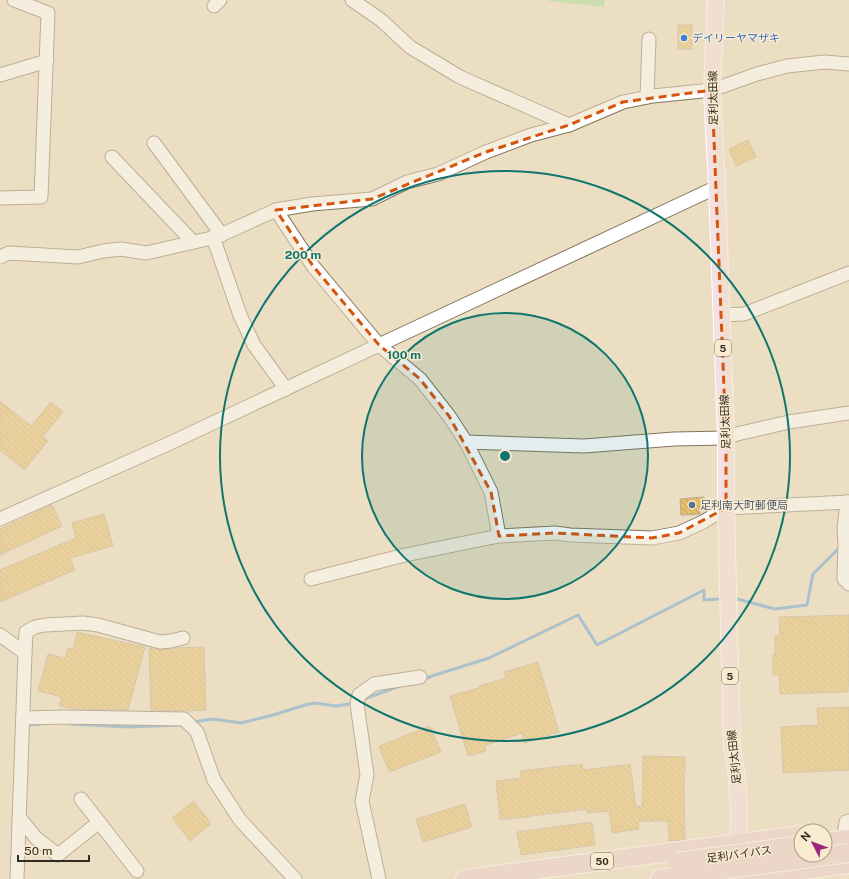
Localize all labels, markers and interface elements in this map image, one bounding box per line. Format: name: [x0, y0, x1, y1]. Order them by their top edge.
place label: デイリーヤマザキ: [692, 32, 780, 44]
marker: デイリーヤマザキ: [679, 33, 689, 43]
street label: 足利太田線: [707, 70, 719, 126]
text: 200 m: [285, 248, 321, 262]
road number: 5: [715, 340, 731, 356]
text: 100 m: [387, 348, 421, 362]
street label: 足利太田線: [718, 394, 732, 450]
centre of rings: [498, 449, 512, 463]
place label: 足利南大町郵便局: [700, 499, 788, 511]
marker: 足利南大町郵便局: [687, 500, 697, 510]
road number: 5: [722, 668, 738, 684]
street label: 足利太田線: [725, 729, 743, 785]
north arrow: [793, 823, 833, 863]
text: N: [798, 829, 813, 844]
scale bar: [18, 837, 89, 863]
street label: 足利バイパス: [706, 843, 772, 865]
text: 50 m: [24, 844, 52, 858]
road number: 50: [591, 853, 613, 869]

